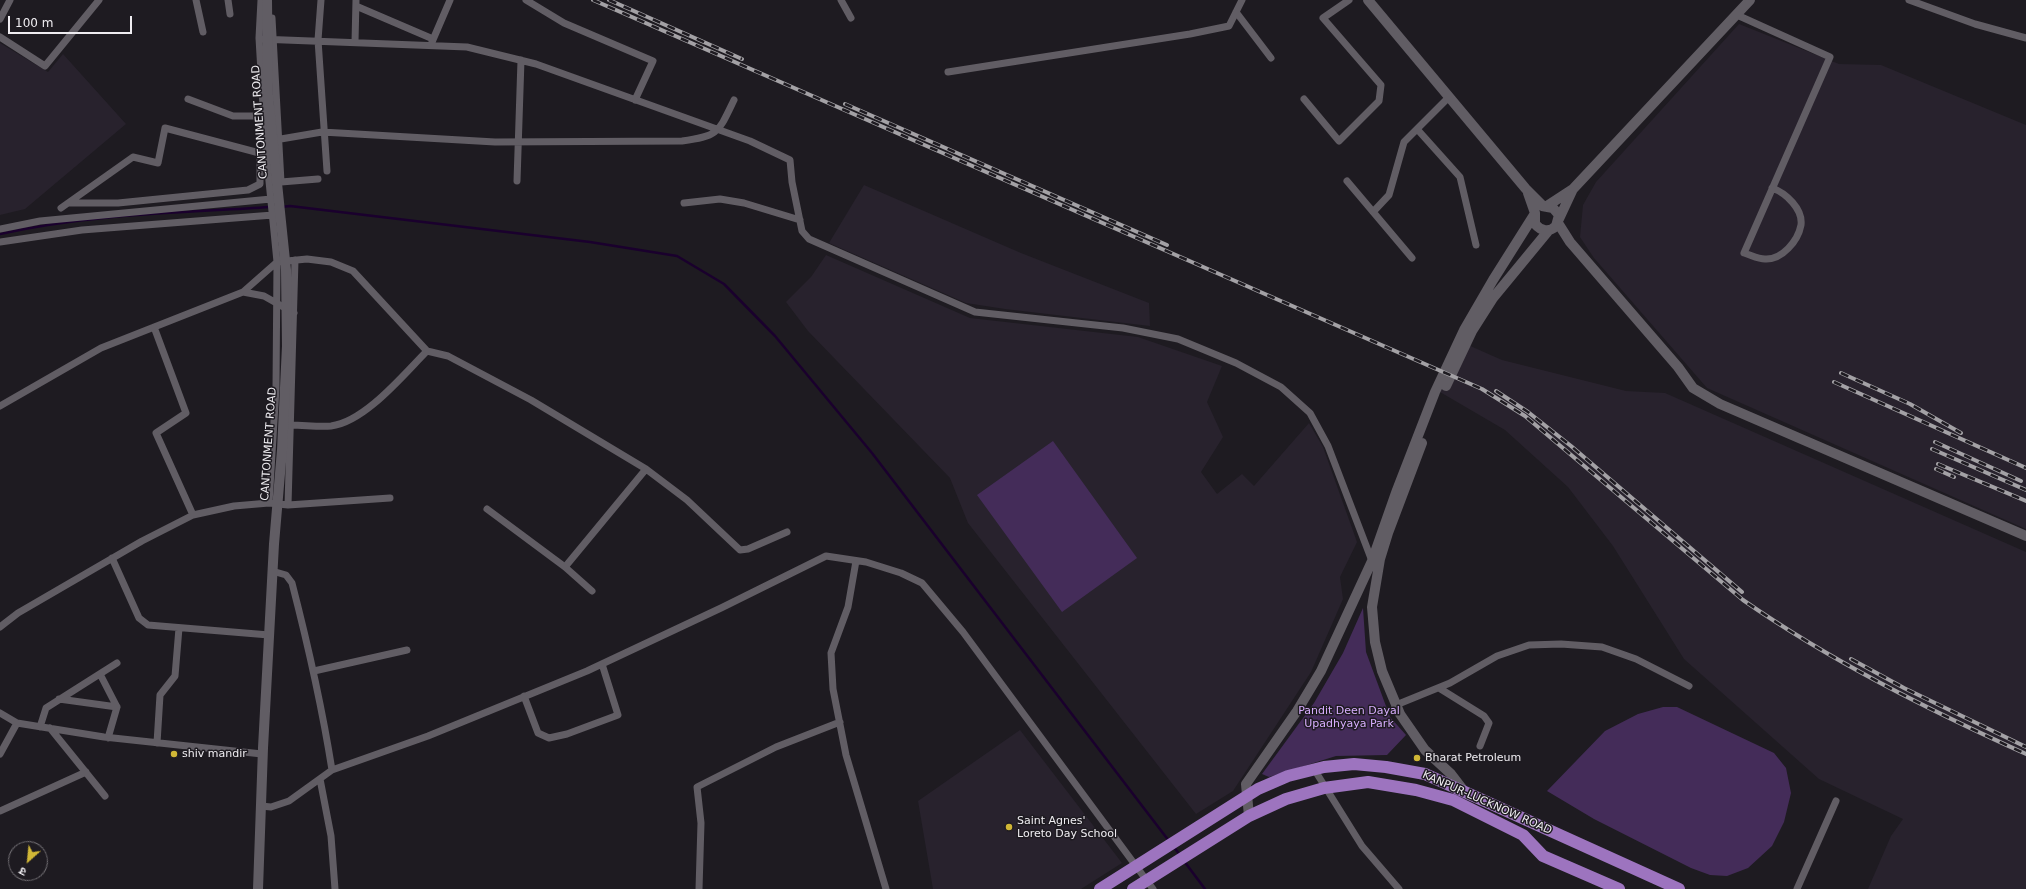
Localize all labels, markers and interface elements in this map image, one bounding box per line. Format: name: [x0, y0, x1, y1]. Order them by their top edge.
scale bar: [10, 8, 134, 34]
text: 100 m: [15, 16, 53, 30]
street label: CANTONMENT ROAD: [249, 65, 271, 179]
street label: CANTONMENT ROAD: [258, 387, 280, 501]
park label: Pandit Deen Dayal Upadhyaya Park: [1298, 704, 1400, 730]
place label: shiv mandir: [182, 747, 247, 761]
marker: shiv mandir: [169, 749, 179, 759]
place label: Bharat Petroleum: [1425, 751, 1521, 765]
marker: Bharat Petroleum: [1412, 753, 1422, 763]
street label: KANPUR-LUCKNOW ROAD: [1420, 768, 1554, 838]
place label: Saint Agnes' Loreto Day School: [1017, 814, 1117, 840]
marker: Saint Agnes' Loreto Day School: [1004, 822, 1014, 832]
north arrow: [8, 841, 48, 881]
text: उ: [17, 864, 29, 878]

